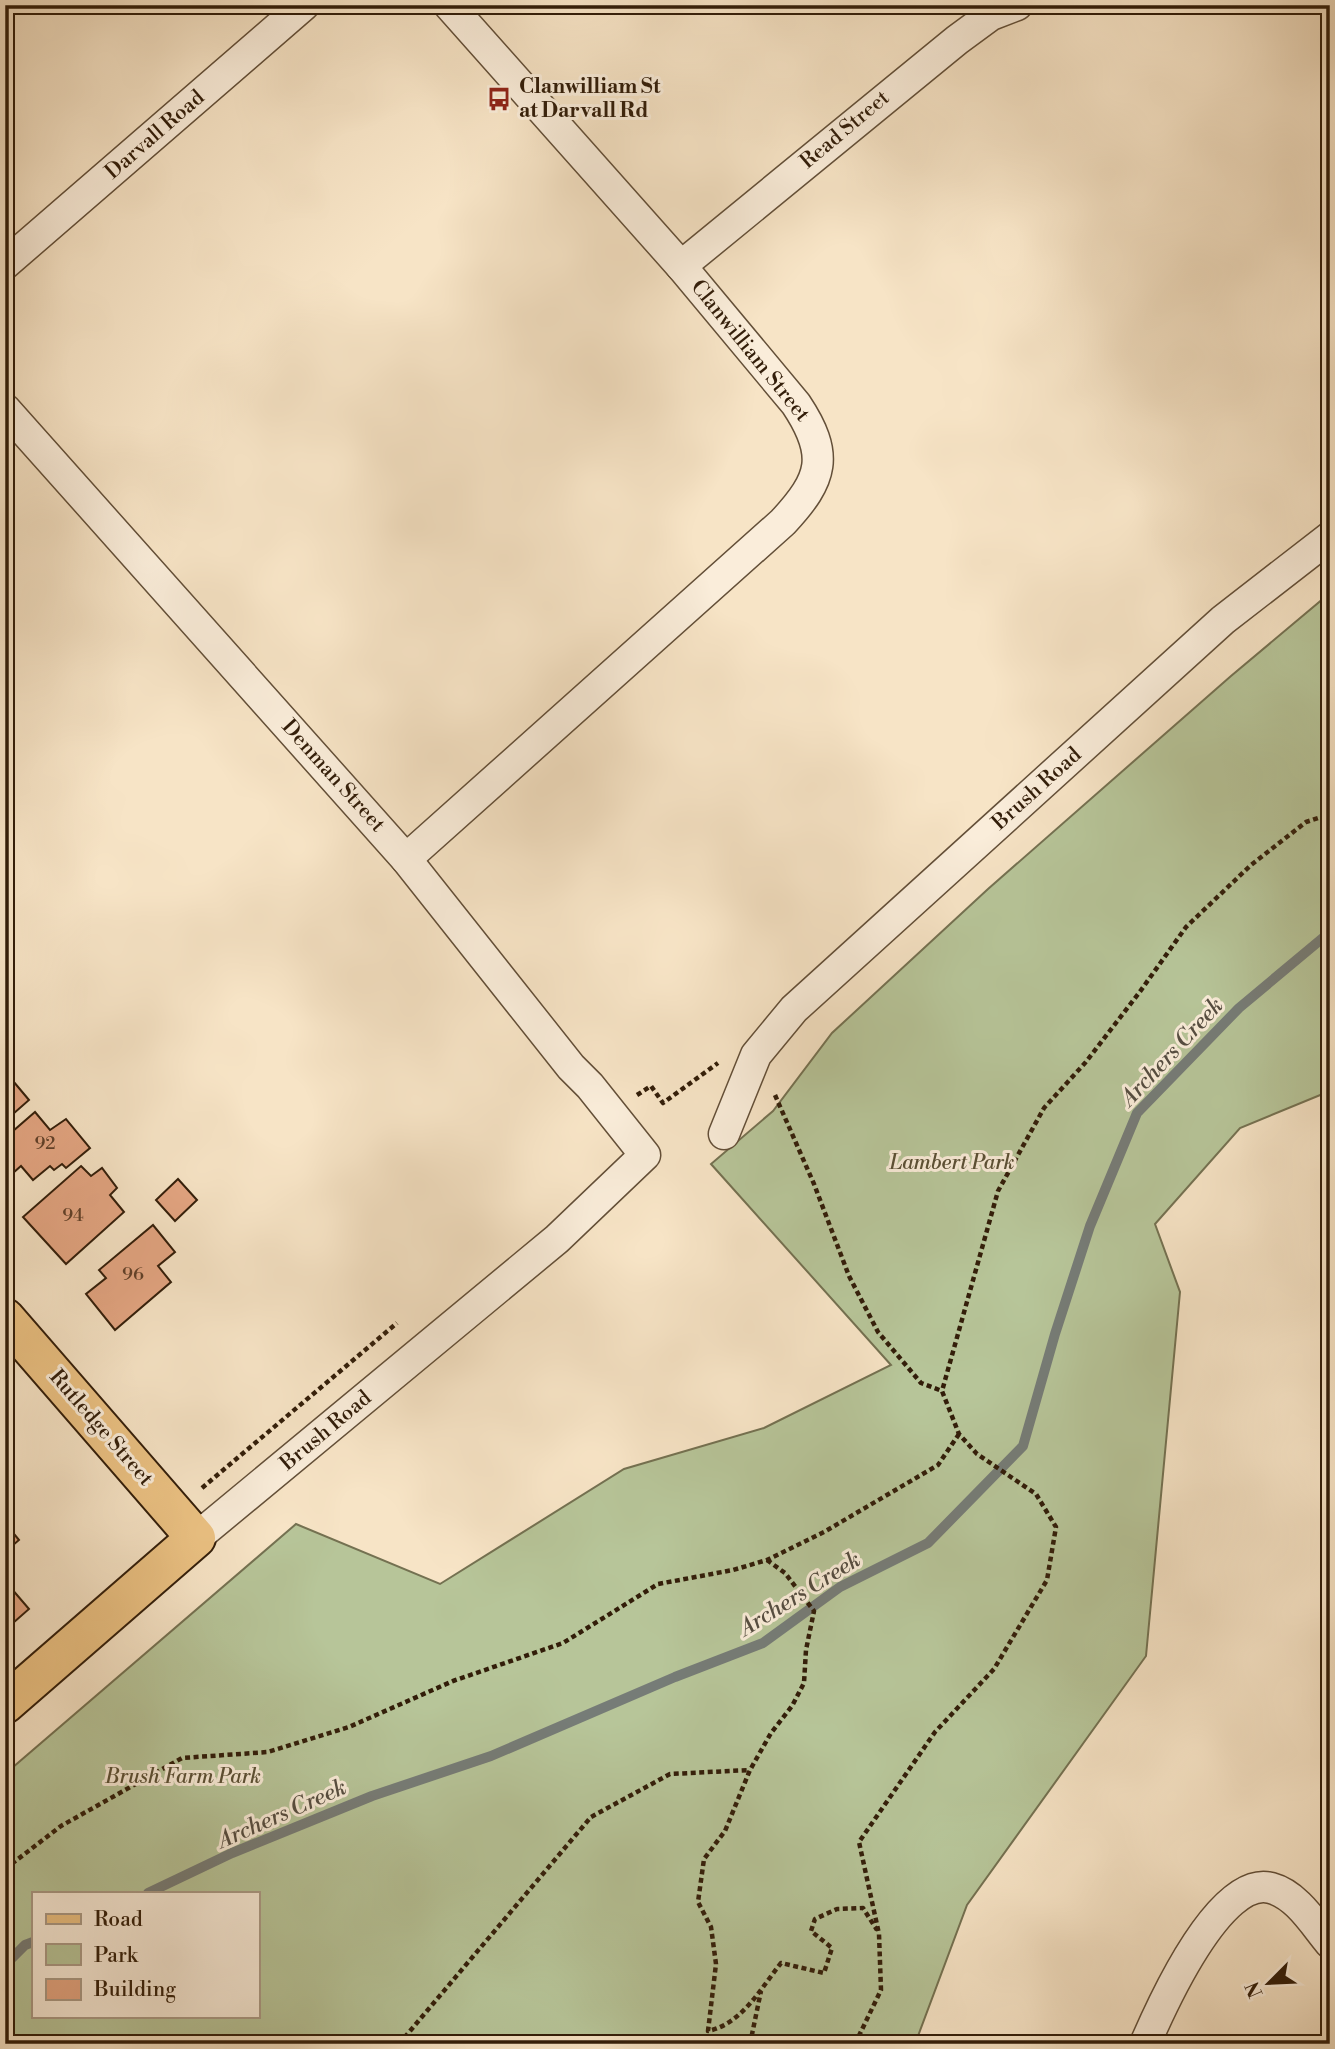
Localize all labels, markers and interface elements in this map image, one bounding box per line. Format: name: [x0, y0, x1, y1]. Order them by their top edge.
place label: Clanwilliam St at Darvall Rd: [519, 74, 661, 124]
street label: Darvall Road: [100, 85, 210, 185]
bus stop icon: Clanwilliam St at Darvall Rd: [485, 85, 513, 113]
street label: Read Street: [795, 85, 895, 175]
street label: Clanwilliam Street: [685, 275, 815, 428]
street label: Denman Street: [276, 714, 391, 838]
street label: Brush Road: [986, 742, 1087, 837]
water label: Archers Creek: [1113, 992, 1229, 1114]
house number: 92: [34, 1132, 56, 1155]
park label: Lambert Park: [888, 1150, 1015, 1176]
house number: 94: [62, 1204, 84, 1227]
house number: 96: [122, 1263, 144, 1286]
street label: Rutledge Street: [43, 1365, 159, 1492]
street label: Brush Road: [274, 1385, 377, 1477]
water label: Archers Creek: [731, 1546, 866, 1644]
park label: Brush Farm Park: [104, 1764, 261, 1790]
water label: Archers Creek: [210, 1773, 351, 1856]
legend: [32, 1892, 259, 2018]
text: Road: [94, 1907, 143, 1933]
text: Park: [94, 1943, 139, 1969]
north arrow: [1234, 1948, 1304, 2018]
text: Building: [93, 1977, 176, 2003]
text: N: [1240, 1978, 1268, 2001]

